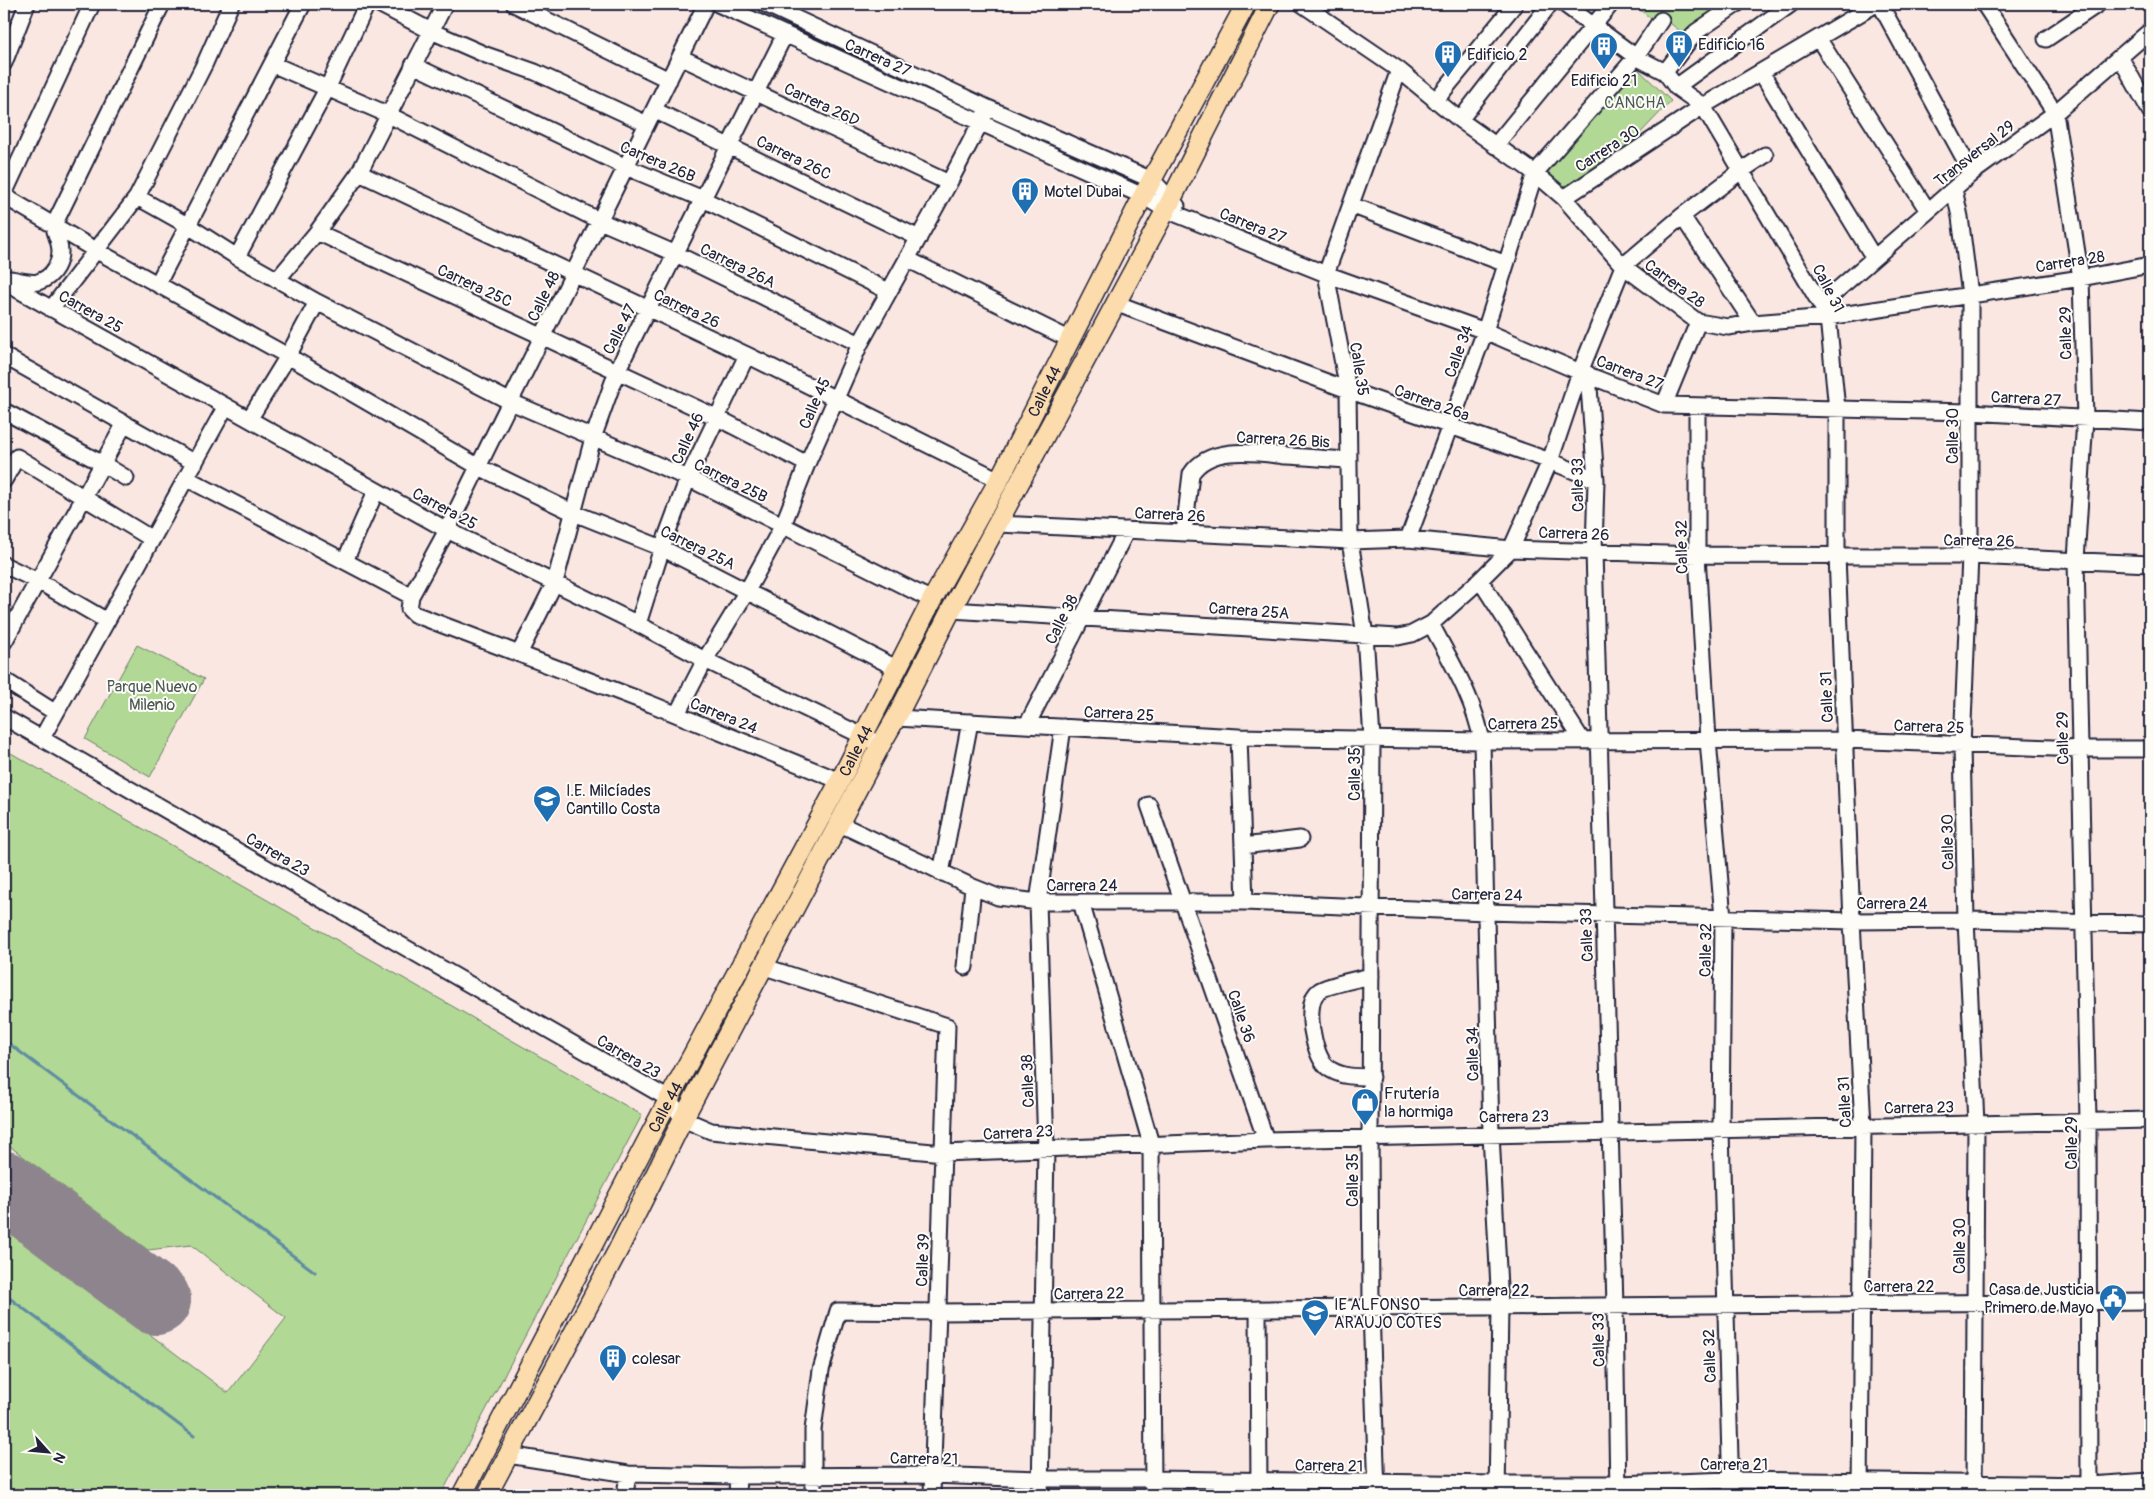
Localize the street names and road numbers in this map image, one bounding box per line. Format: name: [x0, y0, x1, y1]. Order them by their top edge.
street label: Carrera 27: [841, 34, 914, 82]
street label: Carrera 26D: [781, 79, 863, 131]
street label: Transversal 29: [1930, 116, 2019, 191]
street label: Carrera 30: [1572, 121, 1644, 177]
street label: Carrera 26C: [753, 131, 834, 185]
street label: Carrera 26B: [617, 137, 698, 187]
street label: Carrera 27: [1216, 203, 1289, 249]
street label: Carrera 26A: [697, 239, 779, 293]
street label: Carrera 28: [2034, 247, 2106, 277]
street label: Carrera 28: [1640, 255, 1709, 312]
street label: Carrera 25C: [434, 260, 515, 312]
street label: Calle 31: [1808, 261, 1849, 316]
street label: Calle 48: [523, 268, 565, 325]
street label: Carrera 26: [650, 285, 723, 333]
street label: Carrera 25: [55, 286, 126, 338]
street label: Calle 47: [599, 300, 641, 358]
street label: Calle 29: [2056, 306, 2076, 360]
street label: Calle 34: [1440, 322, 1478, 380]
street label: Calle 35: [1345, 341, 1373, 397]
street label: Carrera 27: [1593, 351, 1667, 395]
street label: Calle 44: [1024, 363, 1066, 421]
street label: Calle 45: [795, 375, 835, 432]
street label: Carrera 26a: [1391, 380, 1472, 426]
street label: Carrera 27: [1990, 387, 2062, 411]
street label: Calle 30: [1943, 408, 1963, 464]
street label: Calle 46: [667, 409, 709, 468]
street label: Carrera 26 Bis: [1236, 428, 1330, 452]
street label: Carrera 25B: [690, 454, 771, 507]
street label: Calle 33: [1568, 458, 1588, 512]
street label: Carrera 25: [409, 483, 480, 534]
street label: Carrera 26: [1134, 503, 1206, 527]
street label: Calle 32: [1672, 520, 1692, 574]
street label: Carrera 25A: [657, 521, 738, 575]
street label: Carrera 26: [1538, 523, 1610, 545]
street label: Carrera 26: [1943, 530, 2015, 552]
street label: Calle 38: [1041, 591, 1083, 648]
street label: Carrera 25A: [1208, 598, 1290, 624]
street label: Calle 31: [1816, 671, 1838, 723]
street label: Carrera 24: [687, 693, 760, 739]
street label: Carrera 25: [1083, 702, 1155, 726]
street label: Calle 29: [2053, 711, 2073, 765]
street label: Carrera 25: [1488, 713, 1558, 735]
street label: Carrera 25: [1893, 716, 1965, 738]
street label: Calle 44: [835, 722, 878, 780]
street label: Calle 35: [1345, 747, 1365, 801]
street label: Calle 30: [1938, 814, 1958, 870]
street label: Carrera 23: [242, 829, 313, 881]
street label: Carrera 24: [1046, 876, 1118, 896]
street label: Carrera 24: [1451, 884, 1523, 906]
street label: Carrera 24: [1856, 894, 1928, 914]
street label: Calle 33: [1576, 907, 1598, 962]
street label: Calle 32: [1696, 923, 1716, 977]
street label: Calle 36: [1223, 987, 1259, 1045]
street label: Calle 34: [1463, 1027, 1483, 1081]
street label: Carrera 23: [593, 1031, 664, 1083]
street label: Calle 38: [1017, 1054, 1039, 1108]
street label: Calle 31: [1834, 1076, 1856, 1128]
street label: Calle 44: [644, 1078, 688, 1136]
street label: Carrera 23: [1884, 1097, 1954, 1119]
street label: Carrera 23: [1479, 1106, 1549, 1128]
street label: Calle 29: [2062, 1116, 2082, 1170]
street label: Carrera 23: [982, 1121, 1054, 1145]
street label: Calle 35: [1343, 1153, 1363, 1207]
street label: Calle 30: [1950, 1218, 1970, 1274]
street label: Calle 39: [912, 1233, 934, 1287]
street label: Carrera 22: [1864, 1277, 1934, 1297]
street label: Carrera 22: [1459, 1281, 1529, 1301]
street label: Carrera 22: [1053, 1283, 1125, 1305]
street label: Calle 33: [1589, 1313, 1609, 1367]
street label: Calle 32: [1699, 1329, 1721, 1383]
street label: Carrera 21: [890, 1448, 958, 1470]
street label: Carrera 21: [1295, 1455, 1363, 1477]
street label: Carrera 21: [1700, 1455, 1768, 1475]

